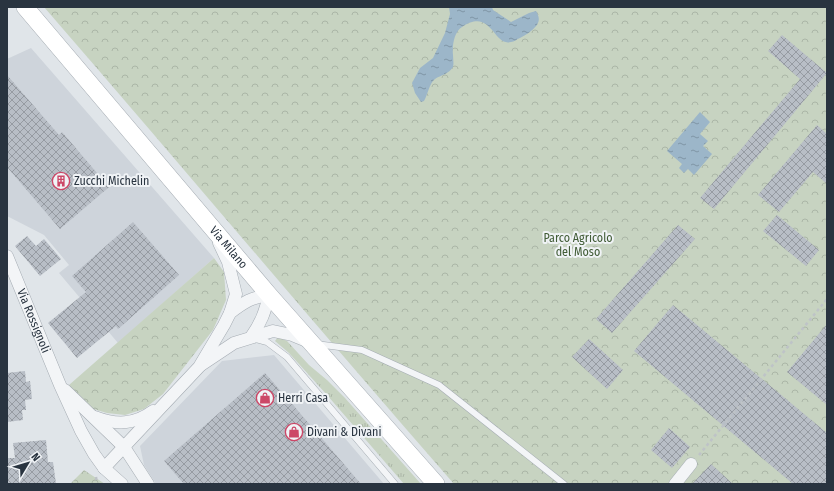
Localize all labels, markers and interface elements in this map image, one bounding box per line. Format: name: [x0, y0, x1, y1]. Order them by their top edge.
building icon: Zucchi Michelin: [51, 171, 71, 191]
place label: Zucchi Michelin: [74, 174, 149, 188]
street label: Via Milano: [207, 223, 250, 271]
park label: Parco Agricolo del Moso: [543, 231, 613, 259]
street label: Via Rossignoli: [14, 287, 53, 355]
shop icon: Herri Casa: [255, 388, 275, 408]
place label: Herri Casa: [278, 391, 328, 405]
shop icon: Divani & Divani: [284, 422, 304, 442]
place label: Divani & Divani: [307, 425, 381, 439]
north arrow: [8, 443, 48, 483]
text: N: [28, 451, 43, 464]

